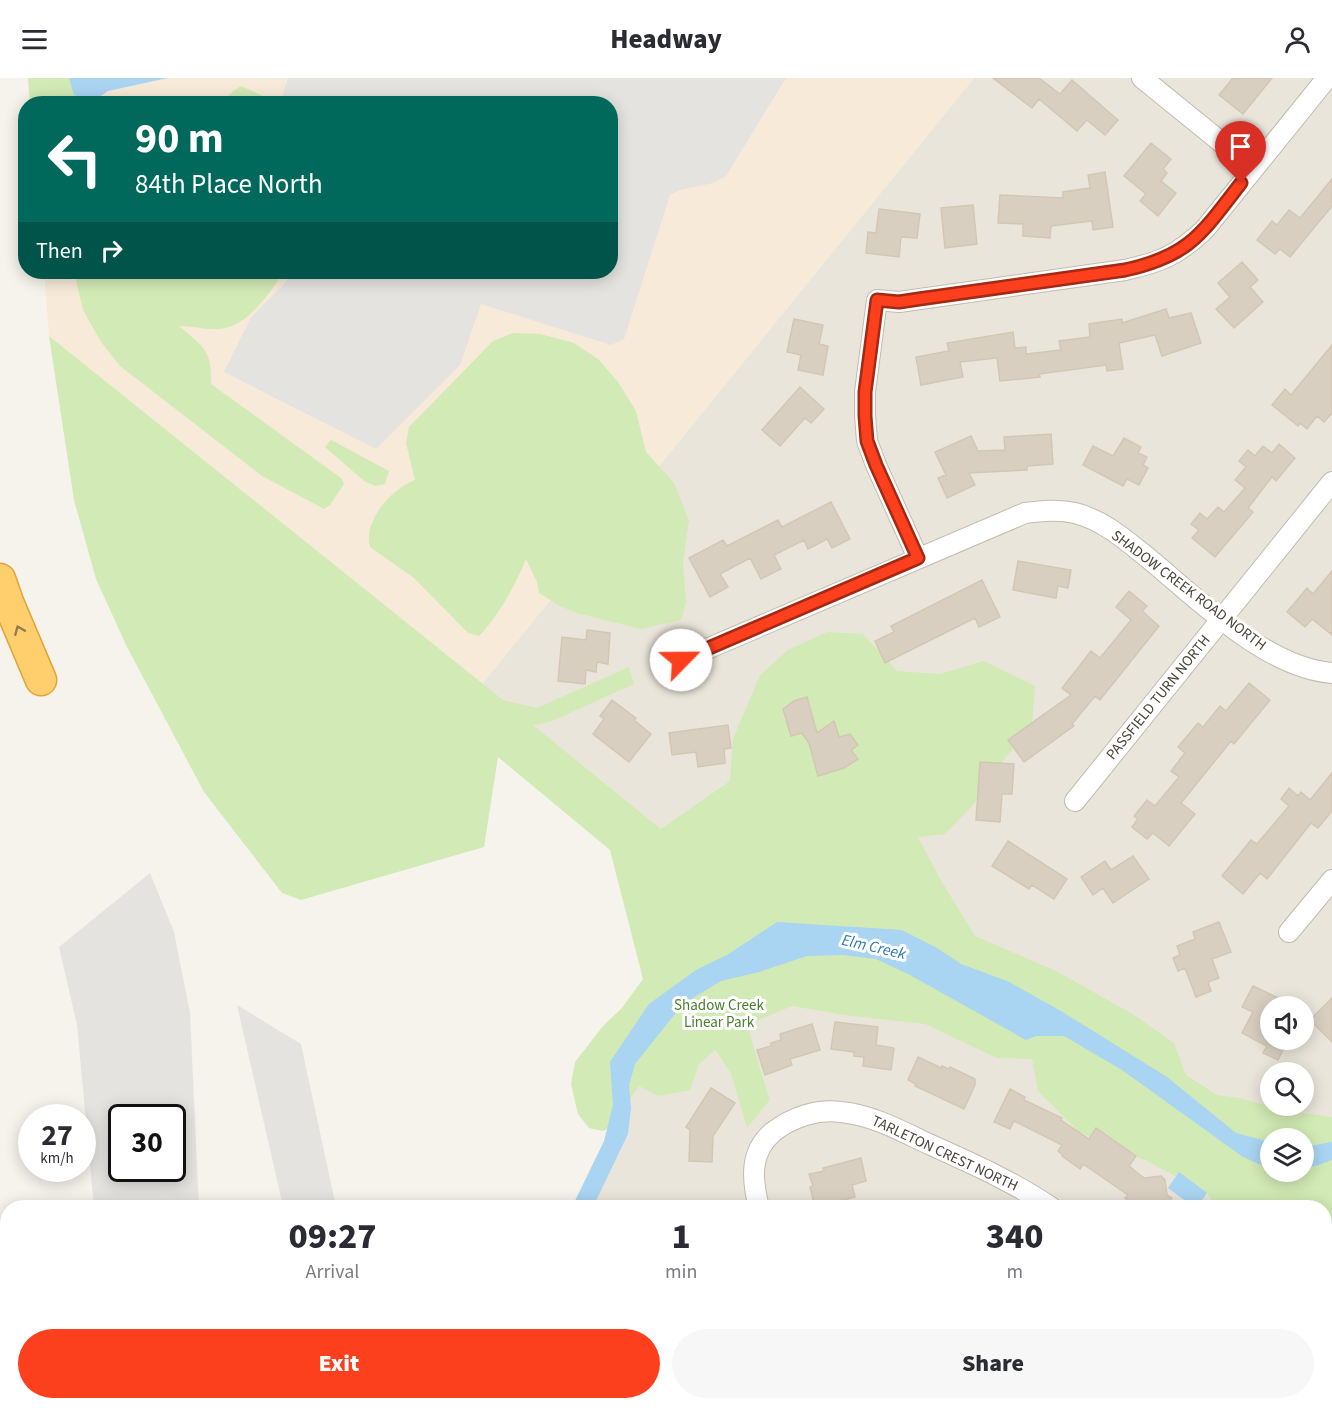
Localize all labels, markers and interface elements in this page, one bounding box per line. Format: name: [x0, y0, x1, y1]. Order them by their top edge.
text: Headway: [610, 20, 722, 59]
icon: menu: [18, 23, 51, 56]
icon: person: [1281, 23, 1314, 56]
text: 90 m: [135, 109, 224, 169]
icon: left: [36, 120, 114, 198]
pin: [1215, 121, 1266, 183]
icon: arrive: [1224, 130, 1257, 163]
text: 84th Place North: [135, 165, 323, 204]
icon: right: [95, 234, 128, 267]
text: Then: [36, 235, 83, 267]
street label: SHADOW CREEK ROAD NORTH: [1107, 525, 1270, 656]
one-way arrow: [15, 625, 27, 636]
position arrow: [649, 628, 713, 692]
street label: PASSFIELD TURN NORTH: [1101, 630, 1215, 764]
water label: Elm Creek: [840, 929, 908, 965]
park label: Shadow Creek Linear Park: [674, 995, 764, 1033]
map controls: [1260, 996, 1314, 1182]
button: sound: [1260, 996, 1314, 1050]
button: search: [1260, 1062, 1314, 1116]
speed limit sign: 30: [108, 1104, 186, 1182]
street label: TARLETON CREST NORTH: [868, 1110, 1021, 1197]
text: 27: [41, 1114, 73, 1157]
button: layers: [1260, 1128, 1314, 1182]
text: km/h: [40, 1148, 74, 1169]
text: 09:27: [288, 1211, 377, 1262]
text: 1: [672, 1211, 691, 1262]
text: 340: [986, 1211, 1044, 1262]
text: Arrival: [306, 1258, 359, 1286]
text: min: [665, 1258, 697, 1286]
text: m: [1006, 1258, 1023, 1286]
button: Exit: [18, 1329, 660, 1398]
button: Share: [672, 1329, 1314, 1398]

